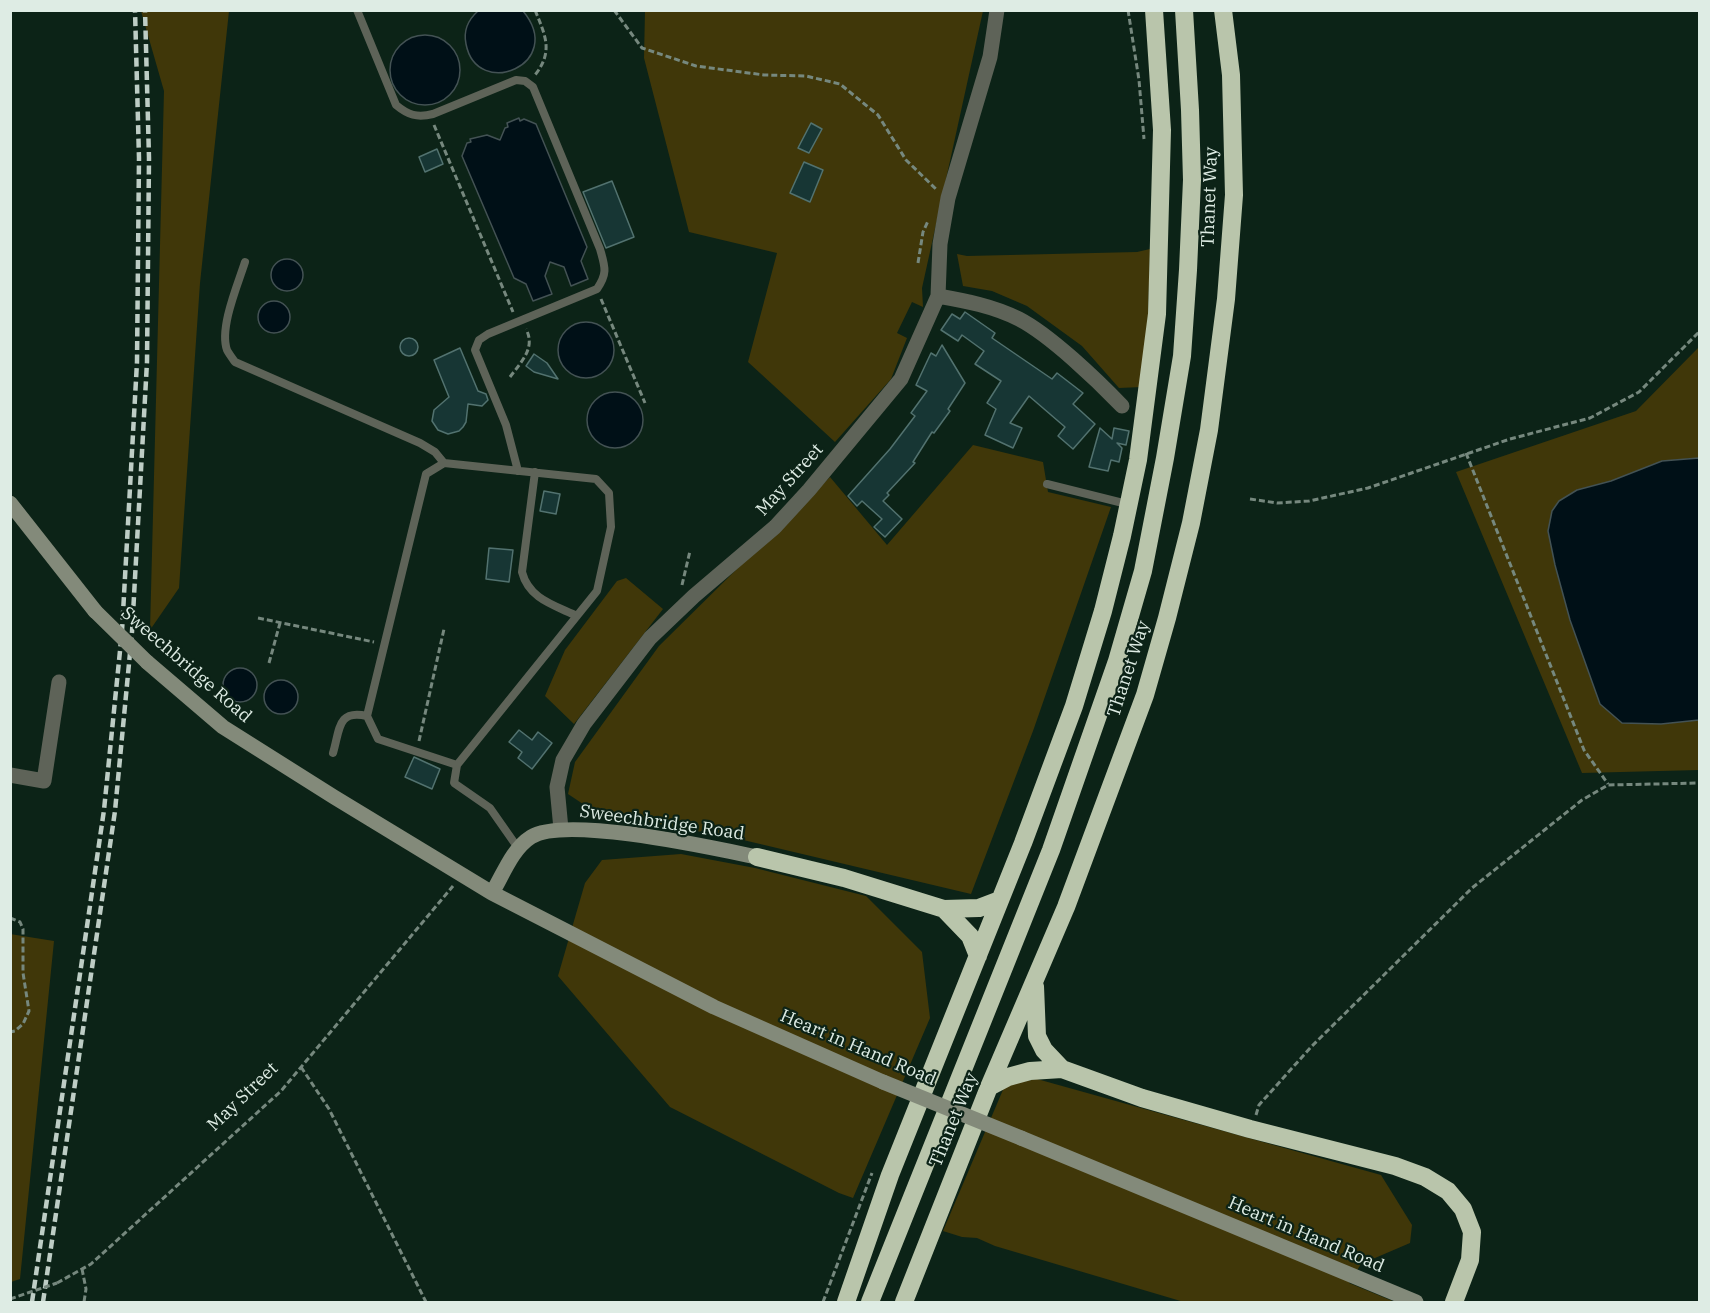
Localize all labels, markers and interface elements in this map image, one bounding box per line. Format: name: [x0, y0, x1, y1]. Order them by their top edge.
street label: Thanet Way: [1197, 147, 1223, 247]
street label: May Street: [752, 439, 828, 521]
street label: Sweechbridge Road: [116, 602, 256, 728]
street label: Thanet Way: [1103, 618, 1155, 720]
street label: Sweechbridge Road: [578, 801, 746, 845]
street label: Heart in Hand Road: [777, 1005, 939, 1091]
street label: May Street: [203, 1058, 283, 1136]
street label: Thanet Way: [925, 1070, 983, 1170]
street label: Heart in Hand Road: [1225, 1192, 1387, 1278]

